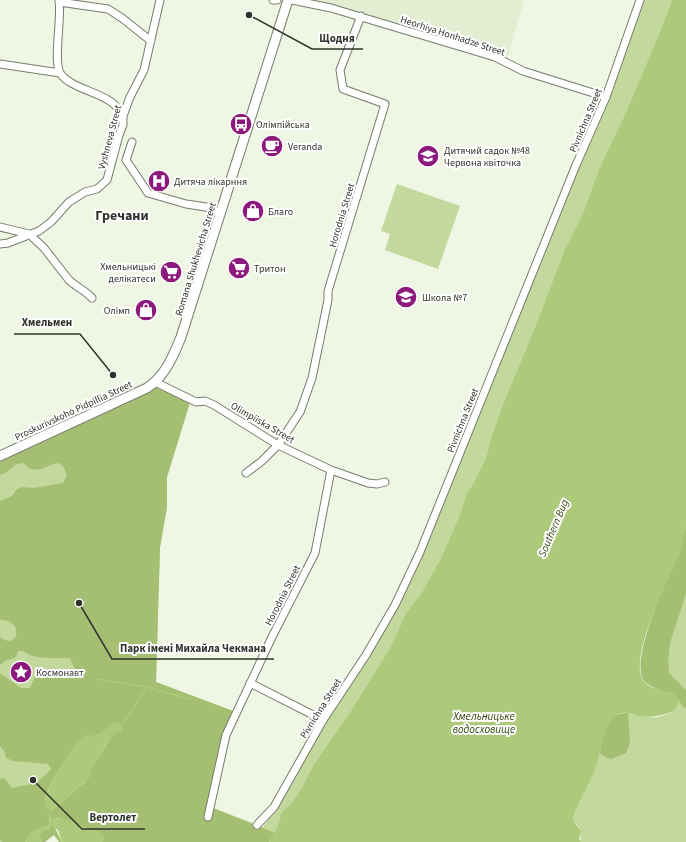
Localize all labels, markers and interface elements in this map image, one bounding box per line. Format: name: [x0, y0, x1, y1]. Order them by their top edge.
street label: Heorhiya Honhadze Street: [399, 12, 507, 60]
callout: Щодня: [312, 26, 363, 49]
text: Щодня: [319, 31, 355, 46]
street label: Pivnichna Street: [566, 86, 606, 155]
street label: Vyshneva Street: [95, 103, 125, 171]
bus stop icon: Олiмпiйська: [228, 111, 254, 137]
place label: Олiмпiйська: [256, 118, 310, 132]
cafe icon: Veranda: [259, 133, 285, 159]
place label: Veranda: [288, 140, 322, 154]
school or university icon: Дитячий садок №48 Червона квіточка: [415, 143, 441, 169]
place label: Дитячий садок №48 Червона квіточка: [444, 144, 530, 170]
hospital icon: Дитяча лікарння: [146, 168, 172, 194]
place label: Дитяча лікарння: [174, 175, 247, 189]
street label: Horodnia Street: [326, 181, 359, 249]
shop icon: Благо: [240, 198, 266, 224]
street label: Romana Shukhevicha Street: [172, 200, 220, 318]
place label: Благо: [268, 205, 293, 219]
district label: Гречани: [95, 206, 149, 226]
supermarket icon: Тритон: [226, 255, 252, 281]
supermarket icon: Хмельницькі делікатеси: [158, 259, 184, 285]
place label: Хмельницькі делікатеси: [100, 260, 156, 286]
place label: Тритон: [254, 262, 286, 276]
school or university icon: Школа №7: [393, 284, 419, 310]
place label: Школа №7: [422, 291, 467, 305]
shop icon: Олімп: [133, 297, 159, 323]
place label: Олімп: [104, 304, 130, 318]
callout: Хмельмен: [14, 311, 80, 334]
text: Хмельмен: [22, 315, 72, 330]
street label: Proskurivskoho Pidpillia Street: [12, 377, 135, 444]
street label: Pivnichna Street: [444, 386, 482, 455]
street label: Olimpiiska Street: [228, 399, 298, 447]
water label: Southern Bug: [535, 497, 572, 559]
street label: Horodnia Street: [262, 562, 304, 628]
callout: Парк імені Михайла Чекмана: [112, 636, 274, 659]
text: Парк імені Михайла Чекмана: [120, 641, 266, 656]
place icon: Космонавт: [8, 659, 34, 685]
place label: Космонавт: [36, 666, 84, 680]
street label: Pivnichna Street: [297, 675, 345, 741]
water label: Хмельницьке водосховище: [452, 709, 515, 737]
callout: Вертолет: [82, 806, 145, 829]
text: Вертолет: [90, 810, 137, 825]

